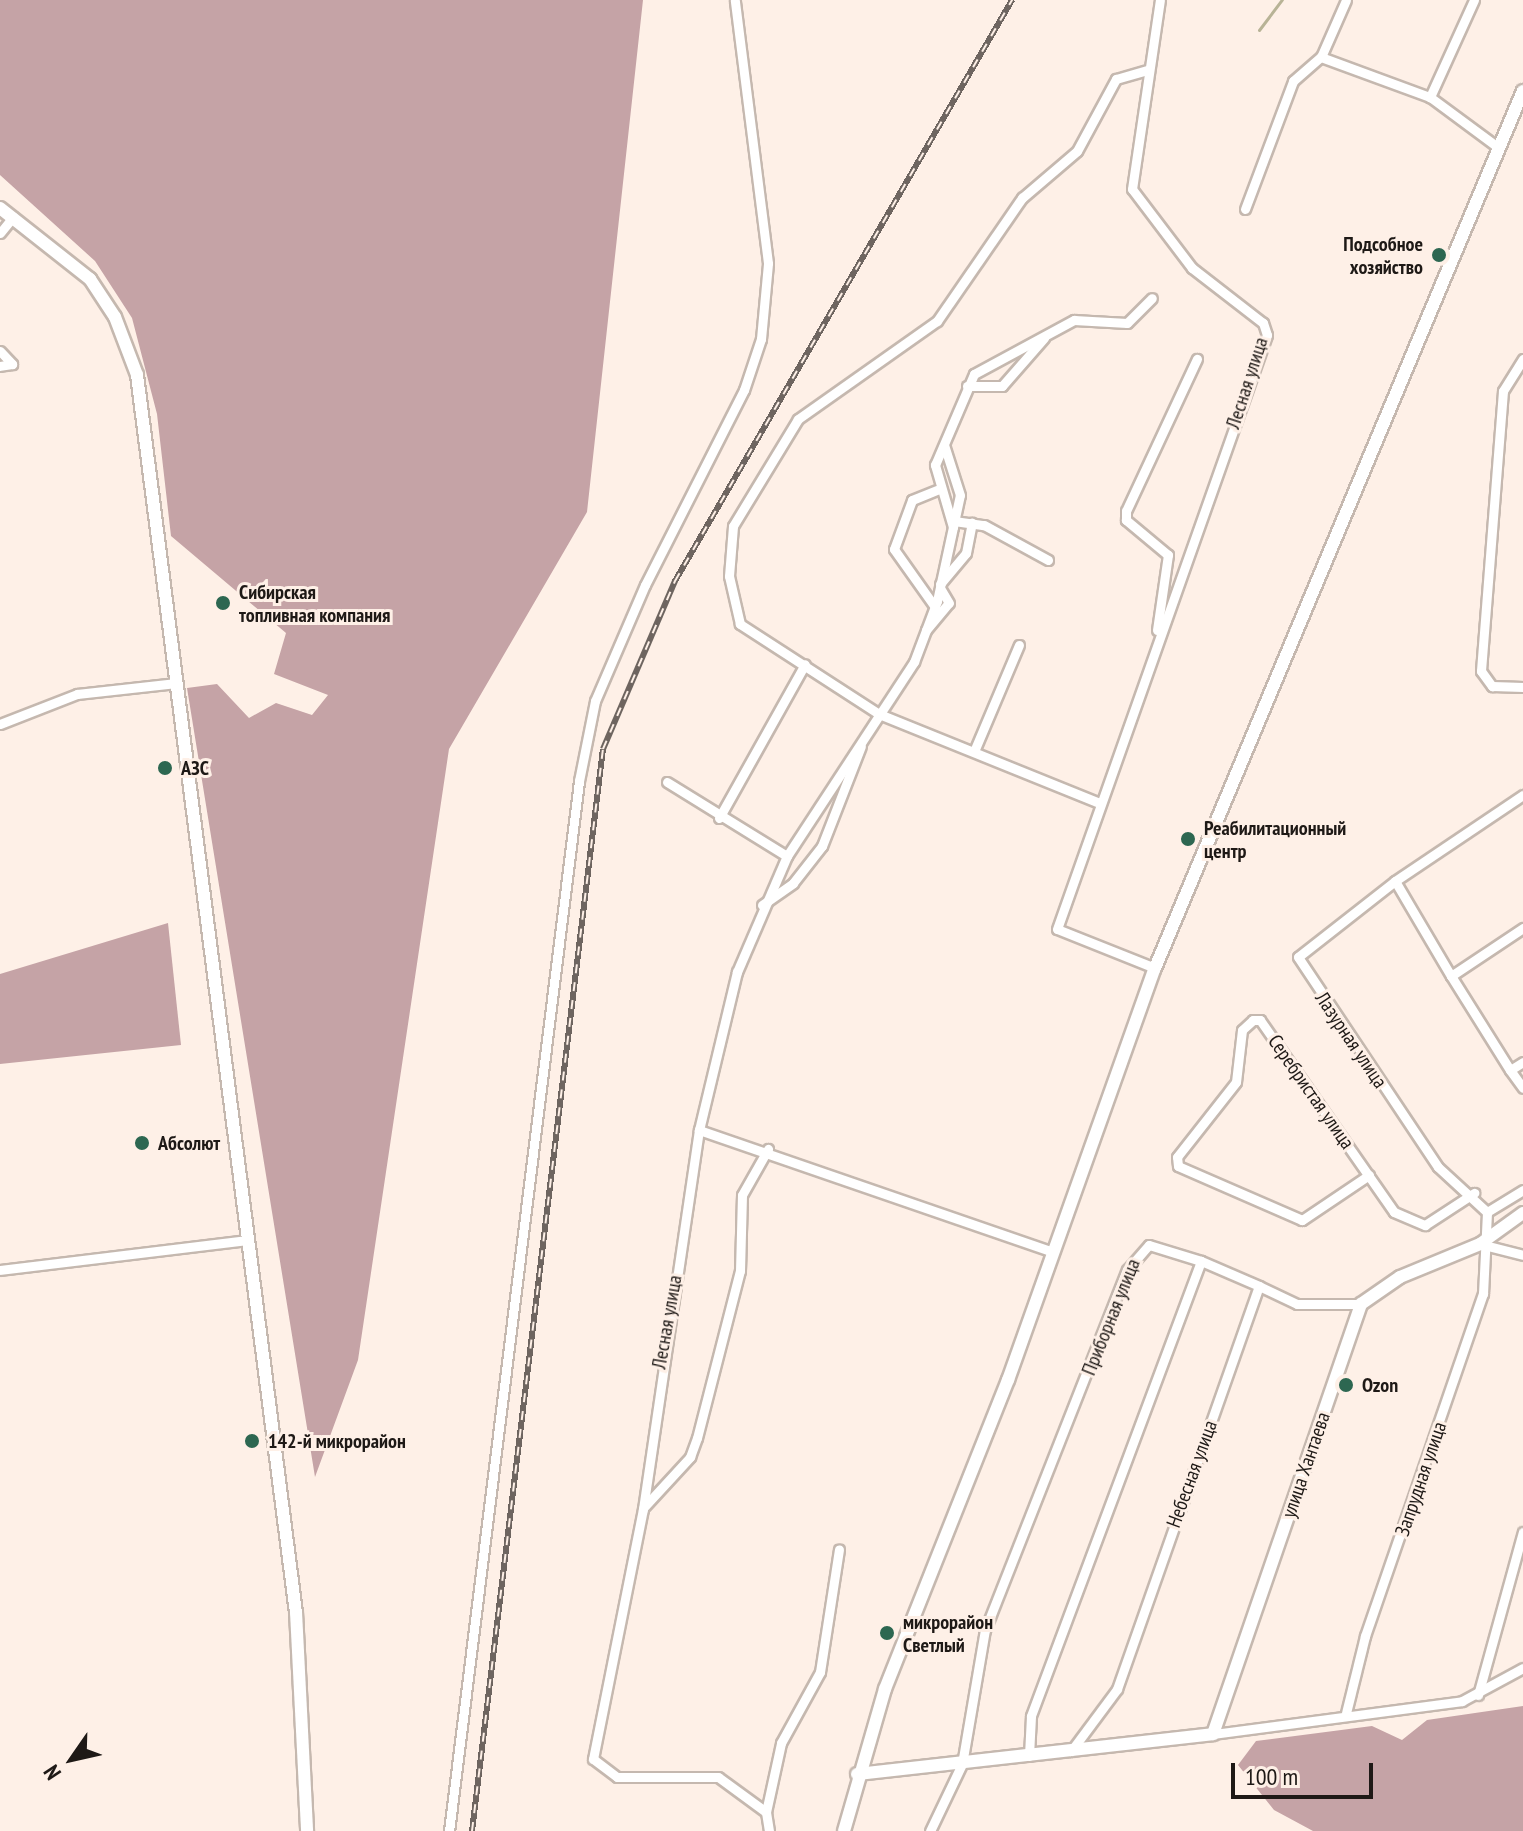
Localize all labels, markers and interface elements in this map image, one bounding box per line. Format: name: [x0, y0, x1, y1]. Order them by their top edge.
place label: Подсобное хозяйство: [1343, 232, 1423, 279]
marker: Подсобное хозяйство: [1430, 246, 1448, 264]
street label: Лесная улица: [1221, 334, 1273, 432]
place label: Сибирская топливная компания: [239, 580, 390, 627]
marker: Сибирская топливная компания: [214, 594, 232, 612]
place label: АЗС: [181, 756, 209, 780]
marker: АЗС: [156, 759, 174, 777]
place label: Реабилитационный центр: [1204, 816, 1346, 863]
marker: Реабилитационный центр: [1179, 830, 1197, 848]
street label: Лазурная улица: [1310, 987, 1392, 1093]
street label: Серебристая улица: [1263, 1030, 1359, 1154]
place label: Абсолют: [158, 1131, 220, 1155]
marker: Абсолют: [133, 1134, 151, 1152]
street label: Приборная улица: [1077, 1255, 1145, 1379]
street label: Лесная улица: [647, 1273, 687, 1371]
place label: Ozon: [1362, 1373, 1398, 1397]
marker: Ozon: [1337, 1376, 1355, 1394]
street label: улица Хантаева: [1277, 1409, 1335, 1521]
street label: Небесная улица: [1161, 1417, 1223, 1531]
street label: Запрудная улица: [1390, 1419, 1452, 1539]
place label: 142-й микрорайон: [268, 1429, 406, 1453]
marker: 142-й микрорайон: [243, 1432, 261, 1450]
place label: микрорайон Светлый: [903, 1610, 993, 1657]
marker: микрорайон Светлый: [878, 1624, 896, 1642]
north arrow: [32, 1719, 112, 1799]
scale bar: [1235, 1747, 1377, 1797]
text: N: [37, 1760, 67, 1785]
text: 100 m: [1245, 1761, 1298, 1792]

